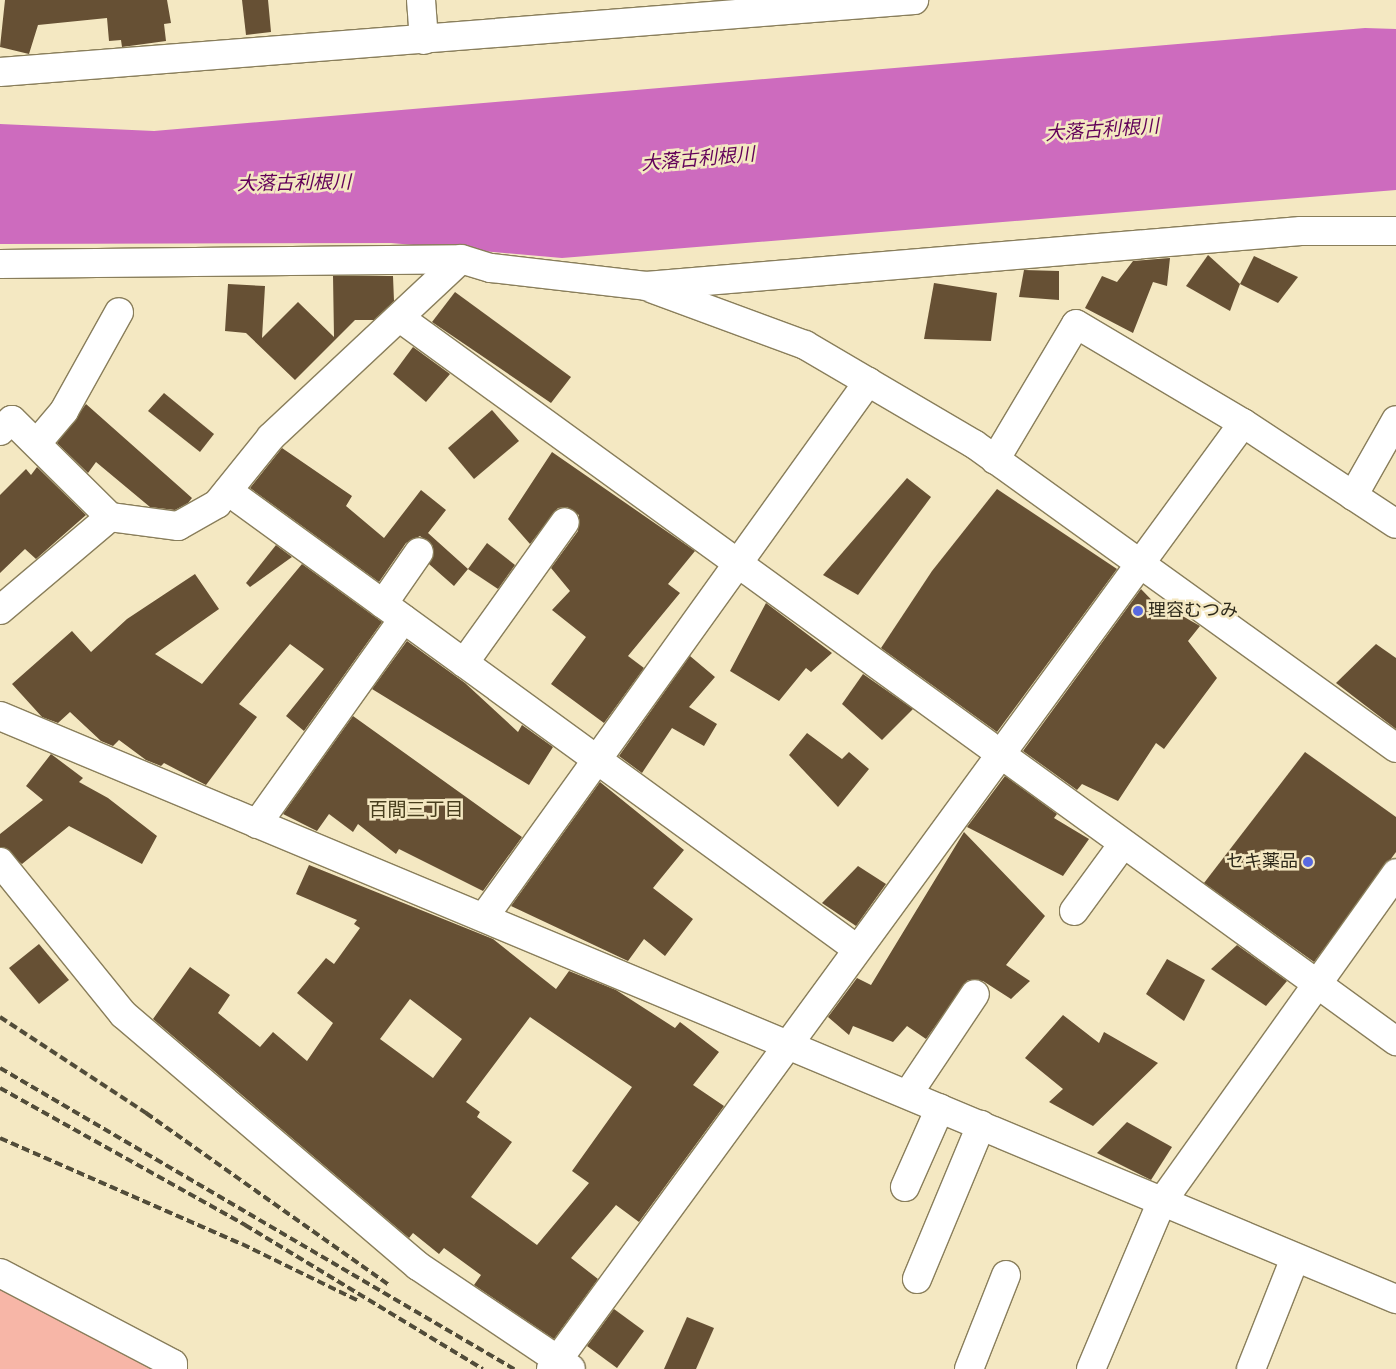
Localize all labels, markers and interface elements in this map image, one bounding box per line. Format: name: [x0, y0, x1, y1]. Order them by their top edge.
water label: 大落古利根川: [1044, 116, 1160, 146]
water label: 大落古利根川: [640, 144, 756, 176]
water label: 大落古利根川: [237, 172, 351, 196]
place label: 理容むつみ: [1148, 600, 1238, 622]
marker: 理容むつみ: [1132, 605, 1144, 617]
district label: 百間三丁目: [369, 800, 463, 822]
place label: セキ薬品: [1226, 851, 1298, 873]
marker: セキ薬品: [1302, 856, 1314, 868]

